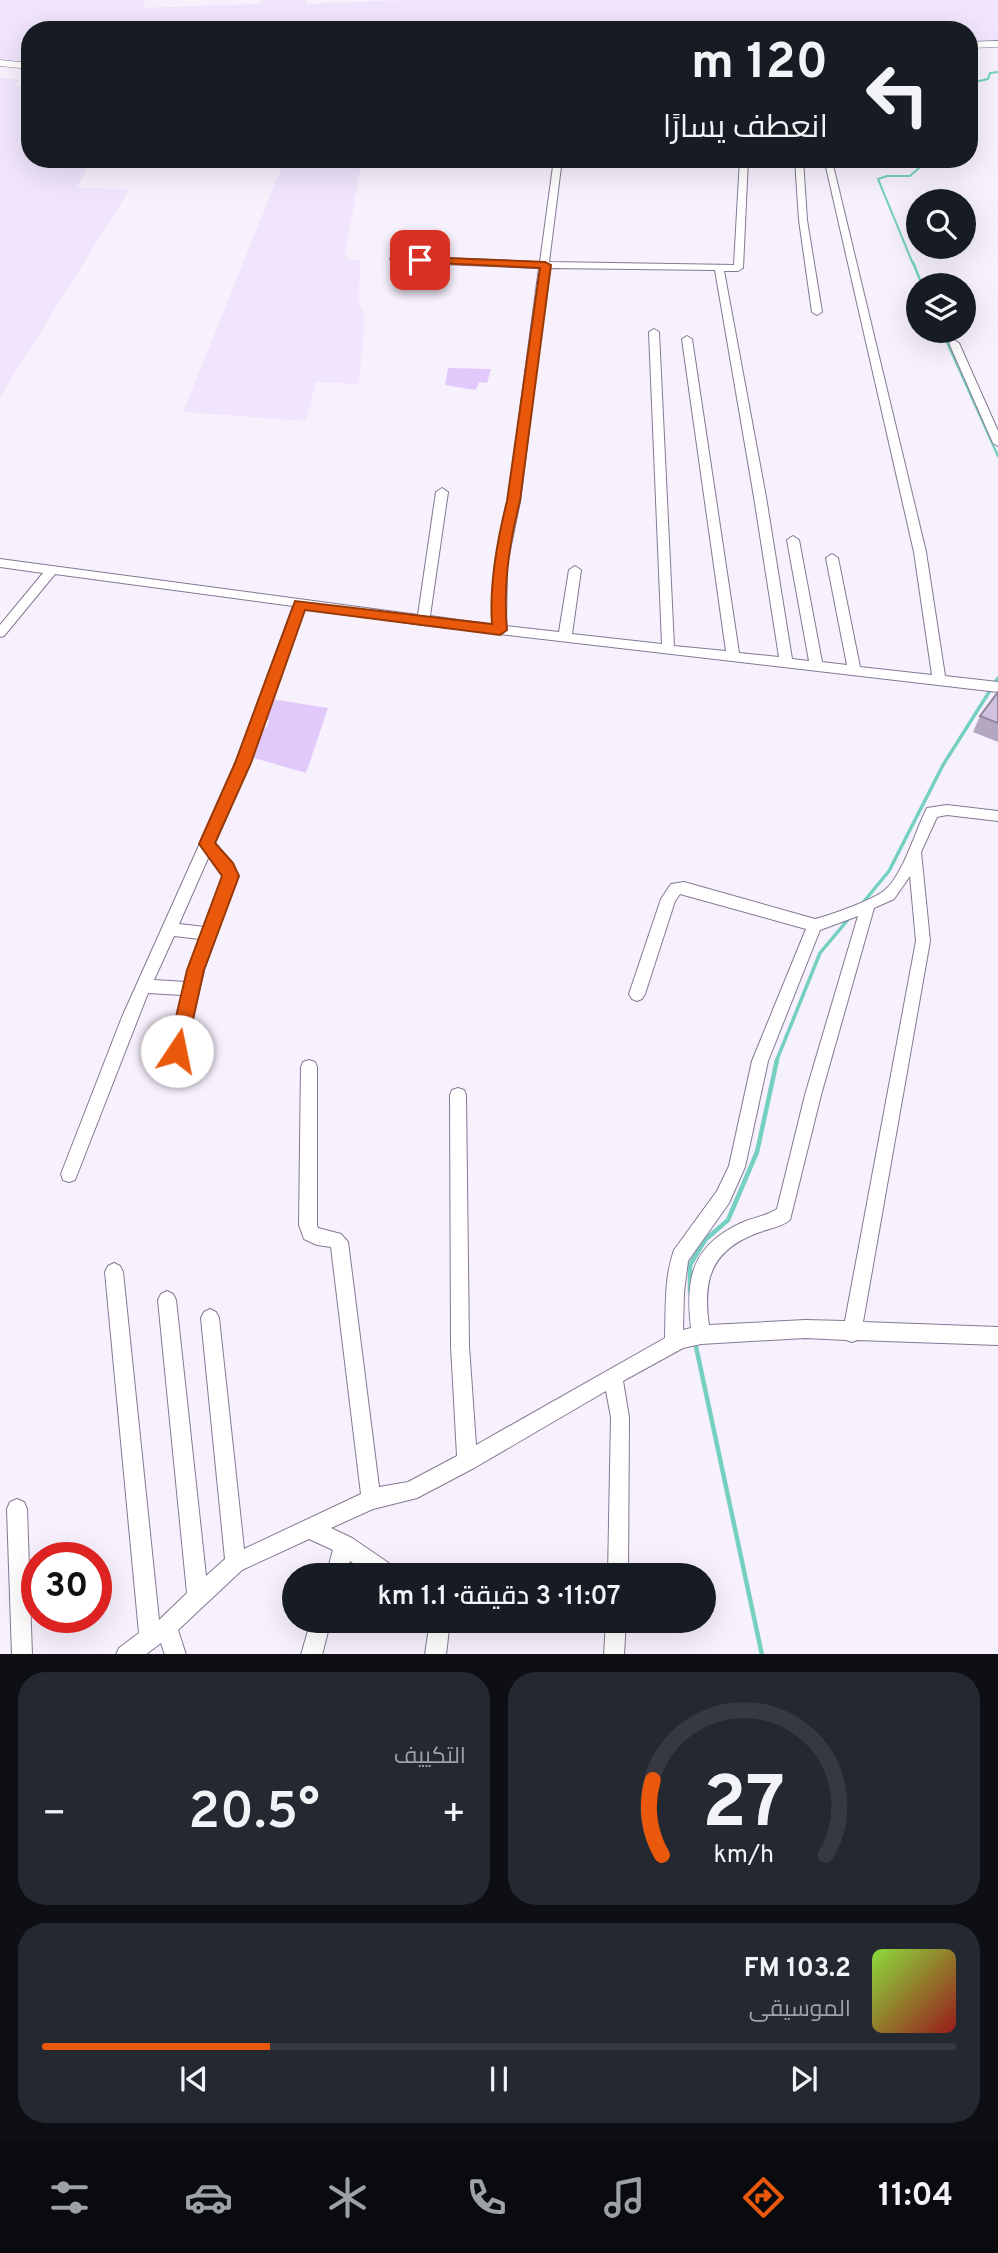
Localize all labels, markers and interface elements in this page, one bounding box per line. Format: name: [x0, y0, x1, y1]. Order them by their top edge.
text: 120 m: [691, 34, 828, 96]
icon: left: [852, 49, 943, 140]
text: انعطف يسارًا: [663, 109, 828, 149]
map controls: [906, 189, 976, 343]
button: search: [906, 189, 976, 259]
pin: [390, 230, 450, 290]
icon: arrive: [401, 241, 439, 279]
button: layers: [906, 273, 976, 343]
position arrow: [140, 1014, 214, 1088]
speed limit sign: 30: [21, 1542, 112, 1633]
text: 11:07 · 3 دقيقة · 1.1 km: [377, 1581, 621, 1614]
text: التكييف: [394, 1743, 466, 1772]
text: 27: [703, 1761, 785, 1853]
text: 20.5°: [188, 1781, 320, 1847]
text: −: [42, 1791, 67, 1840]
text: +: [441, 1791, 466, 1840]
text: km/h: [714, 1839, 774, 1871]
text: 103.2 FM: [744, 1953, 851, 1986]
text: الموسيقى: [749, 1996, 851, 2025]
icon: previous: [175, 2060, 213, 2098]
icon: pause: [480, 2060, 518, 2098]
icon: next: [785, 2060, 823, 2098]
icon: filters: [45, 2173, 94, 2222]
icon: car: [184, 2173, 233, 2222]
icon: climate: [323, 2173, 372, 2222]
icon: phone: [462, 2173, 511, 2222]
icon: music: [600, 2173, 649, 2222]
icon: directions: [739, 2173, 788, 2222]
text: 11:04: [878, 2177, 953, 2217]

